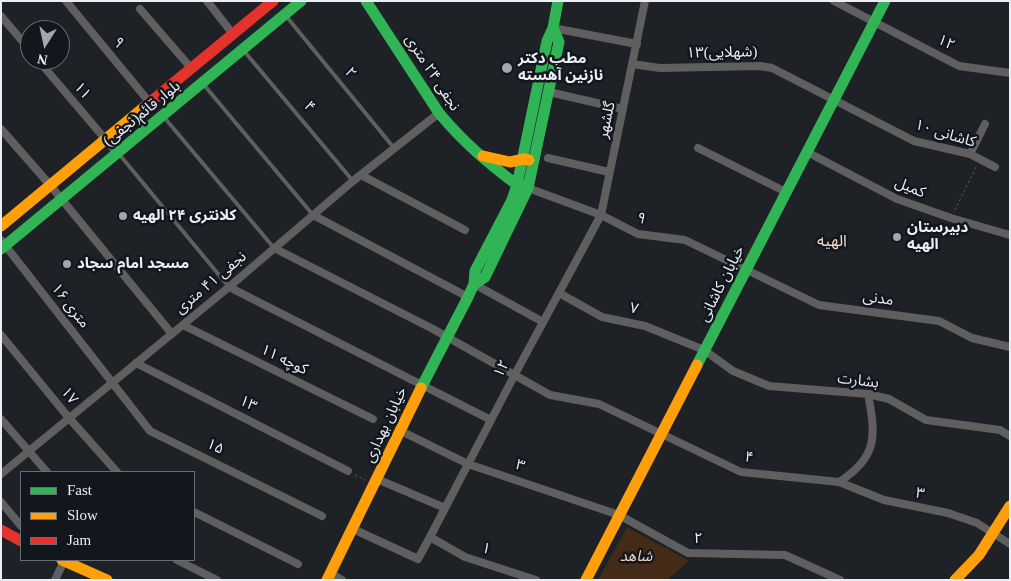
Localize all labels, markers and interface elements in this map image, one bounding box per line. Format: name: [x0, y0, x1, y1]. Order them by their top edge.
north arrow: [20, 20, 70, 70]
street label: نجفی ۲۴ متری: [401, 31, 463, 115]
street label: ۱۲: [934, 31, 958, 55]
street label: ۹: [108, 34, 128, 52]
street label: ۱۳(شهلایی): [686, 43, 758, 63]
place label: مطب دکتر نازنین آهسته: [518, 50, 603, 85]
text: N: [36, 51, 49, 68]
marker: مطب دکتر نازنین آهسته: [500, 61, 514, 75]
street label: ۲: [340, 64, 360, 82]
street label: بلوار قائم(نجفی): [100, 77, 184, 151]
street label: ۱۱: [70, 79, 94, 103]
street label: ۴: [299, 98, 319, 116]
street label: گلشهر: [594, 100, 620, 140]
street label: کاشانی ۱۰: [912, 116, 978, 152]
street label: کمیل: [892, 174, 928, 202]
place label: کلانتری ۲۴ الهیه: [133, 207, 236, 225]
street label: ۹: [634, 209, 648, 229]
marker: کلانتری ۲۴ الهیه: [117, 210, 129, 222]
place label: دبیرستان الهیه: [907, 219, 968, 254]
marker: دبیرستان الهیه: [891, 231, 903, 243]
district label: الهیه: [817, 232, 847, 252]
street label: خیابان کاشانی: [695, 243, 749, 325]
street label: نجفی ۴۱ متری: [172, 248, 250, 318]
place label: مسجد امام سجاد: [77, 255, 189, 273]
marker: مسجد امام سجاد: [61, 258, 73, 270]
street label: ۱۶ متری: [47, 280, 93, 332]
street label: مدنی: [861, 288, 895, 310]
street label: ۷: [628, 299, 640, 319]
street label: کوچه ۱۱: [257, 341, 311, 379]
street label: ۱۲: [490, 357, 514, 381]
street label: بشارت: [836, 370, 880, 392]
street label: ۱۷: [57, 384, 81, 408]
street label: خیابان بهداری: [361, 384, 411, 466]
street label: ۱۳: [236, 392, 260, 416]
street label: ۱۵: [203, 435, 227, 459]
street label: ۴: [743, 448, 755, 468]
street label: ۳: [513, 456, 527, 476]
legend: [20, 471, 195, 561]
text: Fast: [67, 482, 92, 498]
street label: ۳: [914, 484, 926, 504]
text: Slow: [67, 507, 98, 523]
street label: ۲: [693, 530, 703, 548]
text: Jam: [67, 532, 91, 548]
street label: ۱: [479, 539, 493, 559]
park label: شاهد: [620, 548, 652, 566]

